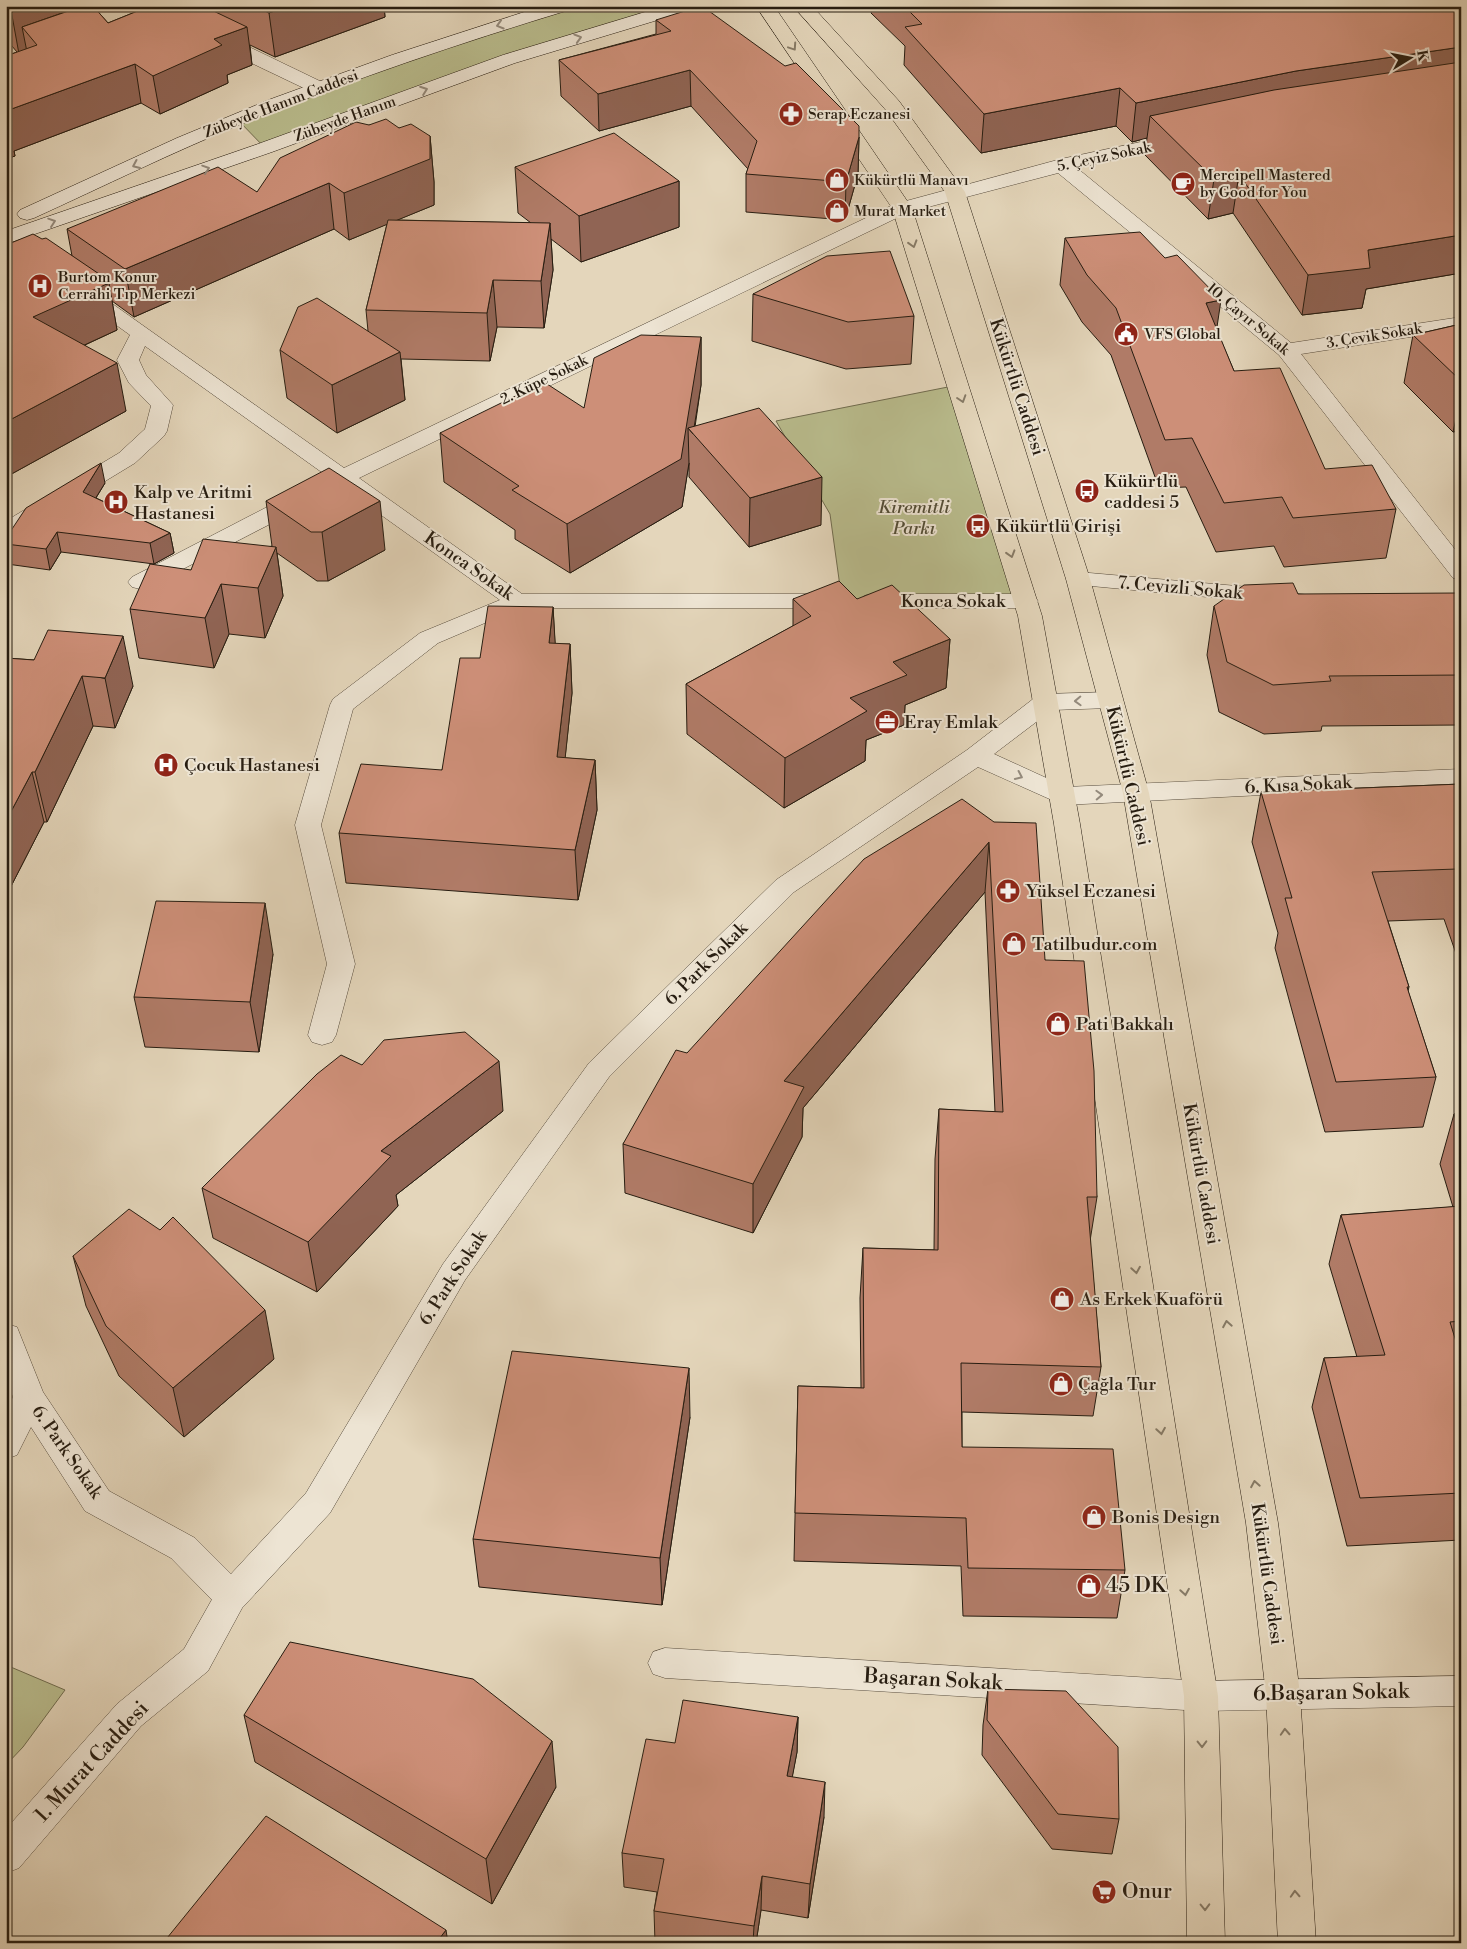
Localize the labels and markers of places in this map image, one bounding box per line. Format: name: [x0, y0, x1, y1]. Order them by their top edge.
pharmacy icon: Serap Eczanesi: [778, 101, 804, 127]
place label: Serap Eczanesi: [808, 105, 911, 124]
place label: Mercipell Mastered by Good for You: [1200, 166, 1331, 202]
shop icon: Kükürtlü Manavı: [824, 167, 850, 193]
place label: Kükürtlü Manavı: [854, 171, 969, 190]
cafe icon: Mercipell Mastered by Good for You: [1170, 171, 1196, 197]
shop icon: Murat Market: [824, 198, 850, 224]
place label: Murat Market: [854, 202, 947, 221]
place label: Burtom Konur Cerrahi Tıp Merkezi: [57, 268, 196, 304]
hospital icon: Burtom Konur Cerrahi Tıp Merkezi: [27, 273, 53, 299]
public building icon: VFS Global: [1113, 321, 1139, 347]
place label: VFS Global: [1143, 325, 1221, 344]
place label: Kükürtlü caddesi 5: [1104, 470, 1179, 514]
bus stop icon: Kükürtlü caddesi 5: [1074, 478, 1100, 504]
place label: Kalp ve Aritmi Hastanesi: [134, 481, 252, 525]
hospital icon: Kalp ve Aritmi Hastanesi: [103, 489, 129, 515]
bus stop icon: Kükürtlü Girişi: [965, 513, 991, 539]
place label: Kükürtlü Girişi: [996, 515, 1121, 538]
office icon: Eray Emlak: [874, 709, 900, 735]
place label: Eray Emlak: [904, 711, 999, 734]
hospital icon: Çocuk Hastanesi: [153, 752, 179, 778]
place label: Çocuk Hastanesi: [184, 754, 320, 777]
pharmacy icon: Yüksel Eczanesi: [995, 878, 1021, 904]
place label: Yüksel Eczanesi: [1025, 880, 1156, 903]
shop icon: Tatilbudur.com: [1001, 931, 1027, 957]
place label: Tatilbudur.com: [1032, 933, 1158, 956]
shop icon: Pati Bakkalı: [1045, 1011, 1071, 1037]
place label: Pati Bakkalı: [1076, 1013, 1174, 1036]
shop icon: As Erkek Kuaförü: [1049, 1286, 1075, 1312]
place label: As Erkek Kuaförü: [1079, 1288, 1224, 1311]
shop icon: Çağla Tur: [1048, 1371, 1074, 1397]
place label: Çağla Tur: [1078, 1373, 1156, 1396]
shop icon: Bonis Design: [1081, 1504, 1107, 1530]
place label: Bonis Design: [1111, 1506, 1220, 1529]
shop icon: 45 DK: [1076, 1573, 1102, 1599]
place label: 45 DK: [1106, 1573, 1168, 1599]
supermarket icon: Onur: [1091, 1879, 1117, 1905]
place label: Onur: [1122, 1879, 1172, 1905]

